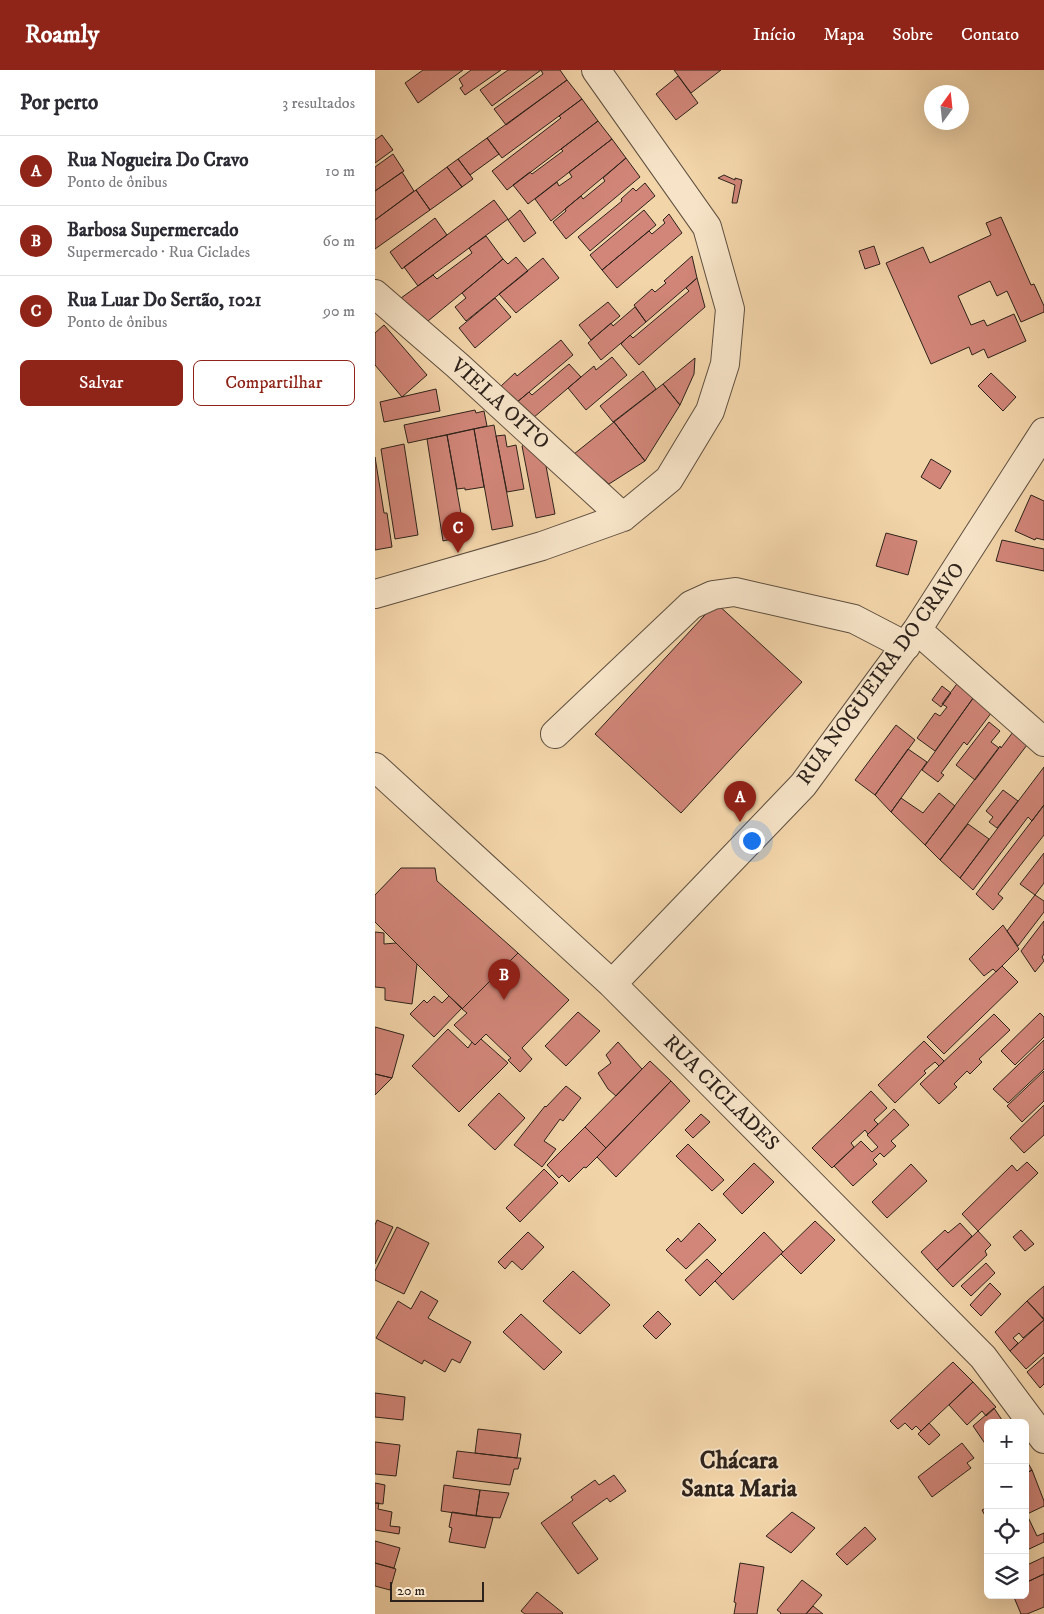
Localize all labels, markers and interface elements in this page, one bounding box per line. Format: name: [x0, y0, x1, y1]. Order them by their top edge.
text: Roamly: [25, 20, 99, 50]
text: Início: [753, 24, 796, 46]
text: Mapa: [824, 24, 864, 46]
text: Sobre: [892, 24, 933, 46]
text: Contato: [961, 24, 1019, 46]
north arrow: [924, 85, 969, 130]
text: Por perto: [20, 90, 98, 116]
text: 3 resultados: [282, 93, 355, 113]
text: Rua Nogueira Do Cravo: [67, 149, 248, 172]
text: A: [31, 161, 41, 181]
text: 10 m: [325, 161, 355, 181]
text: Ponto de ônibus: [67, 172, 167, 192]
text: Barbosa Supermercado: [67, 219, 238, 242]
text: B: [31, 231, 41, 251]
text: 60 m: [323, 231, 355, 251]
text: Supermercado · Rua Ciclades: [67, 242, 250, 262]
text: Rua Luar Do Sertão, 1021: [67, 289, 261, 312]
text: C: [31, 301, 41, 321]
text: 90 m: [323, 301, 355, 321]
text: Ponto de ônibus: [67, 312, 167, 332]
street label: VIELA OITO: [444, 352, 555, 455]
button: Salvar: [20, 360, 183, 406]
button: Compartilhar: [193, 360, 355, 406]
pin: C: [442, 512, 474, 553]
street label: RUA NOGUEIRA DO CRAVO: [791, 558, 971, 790]
pin: A: [724, 781, 756, 822]
your location: [739, 828, 765, 854]
pin: B: [488, 959, 520, 1000]
street label: RUA CICLADES: [657, 1029, 785, 1157]
map controls: [984, 1419, 1029, 1599]
button: +: [984, 1419, 1029, 1464]
district label: Chácara Santa Maria: [681, 1446, 798, 1504]
button: −: [984, 1464, 1029, 1509]
button: locate: [984, 1509, 1029, 1554]
button: layers: [984, 1554, 1029, 1599]
scale bar: [390, 1579, 484, 1602]
text: 20 m: [397, 1582, 425, 1600]

